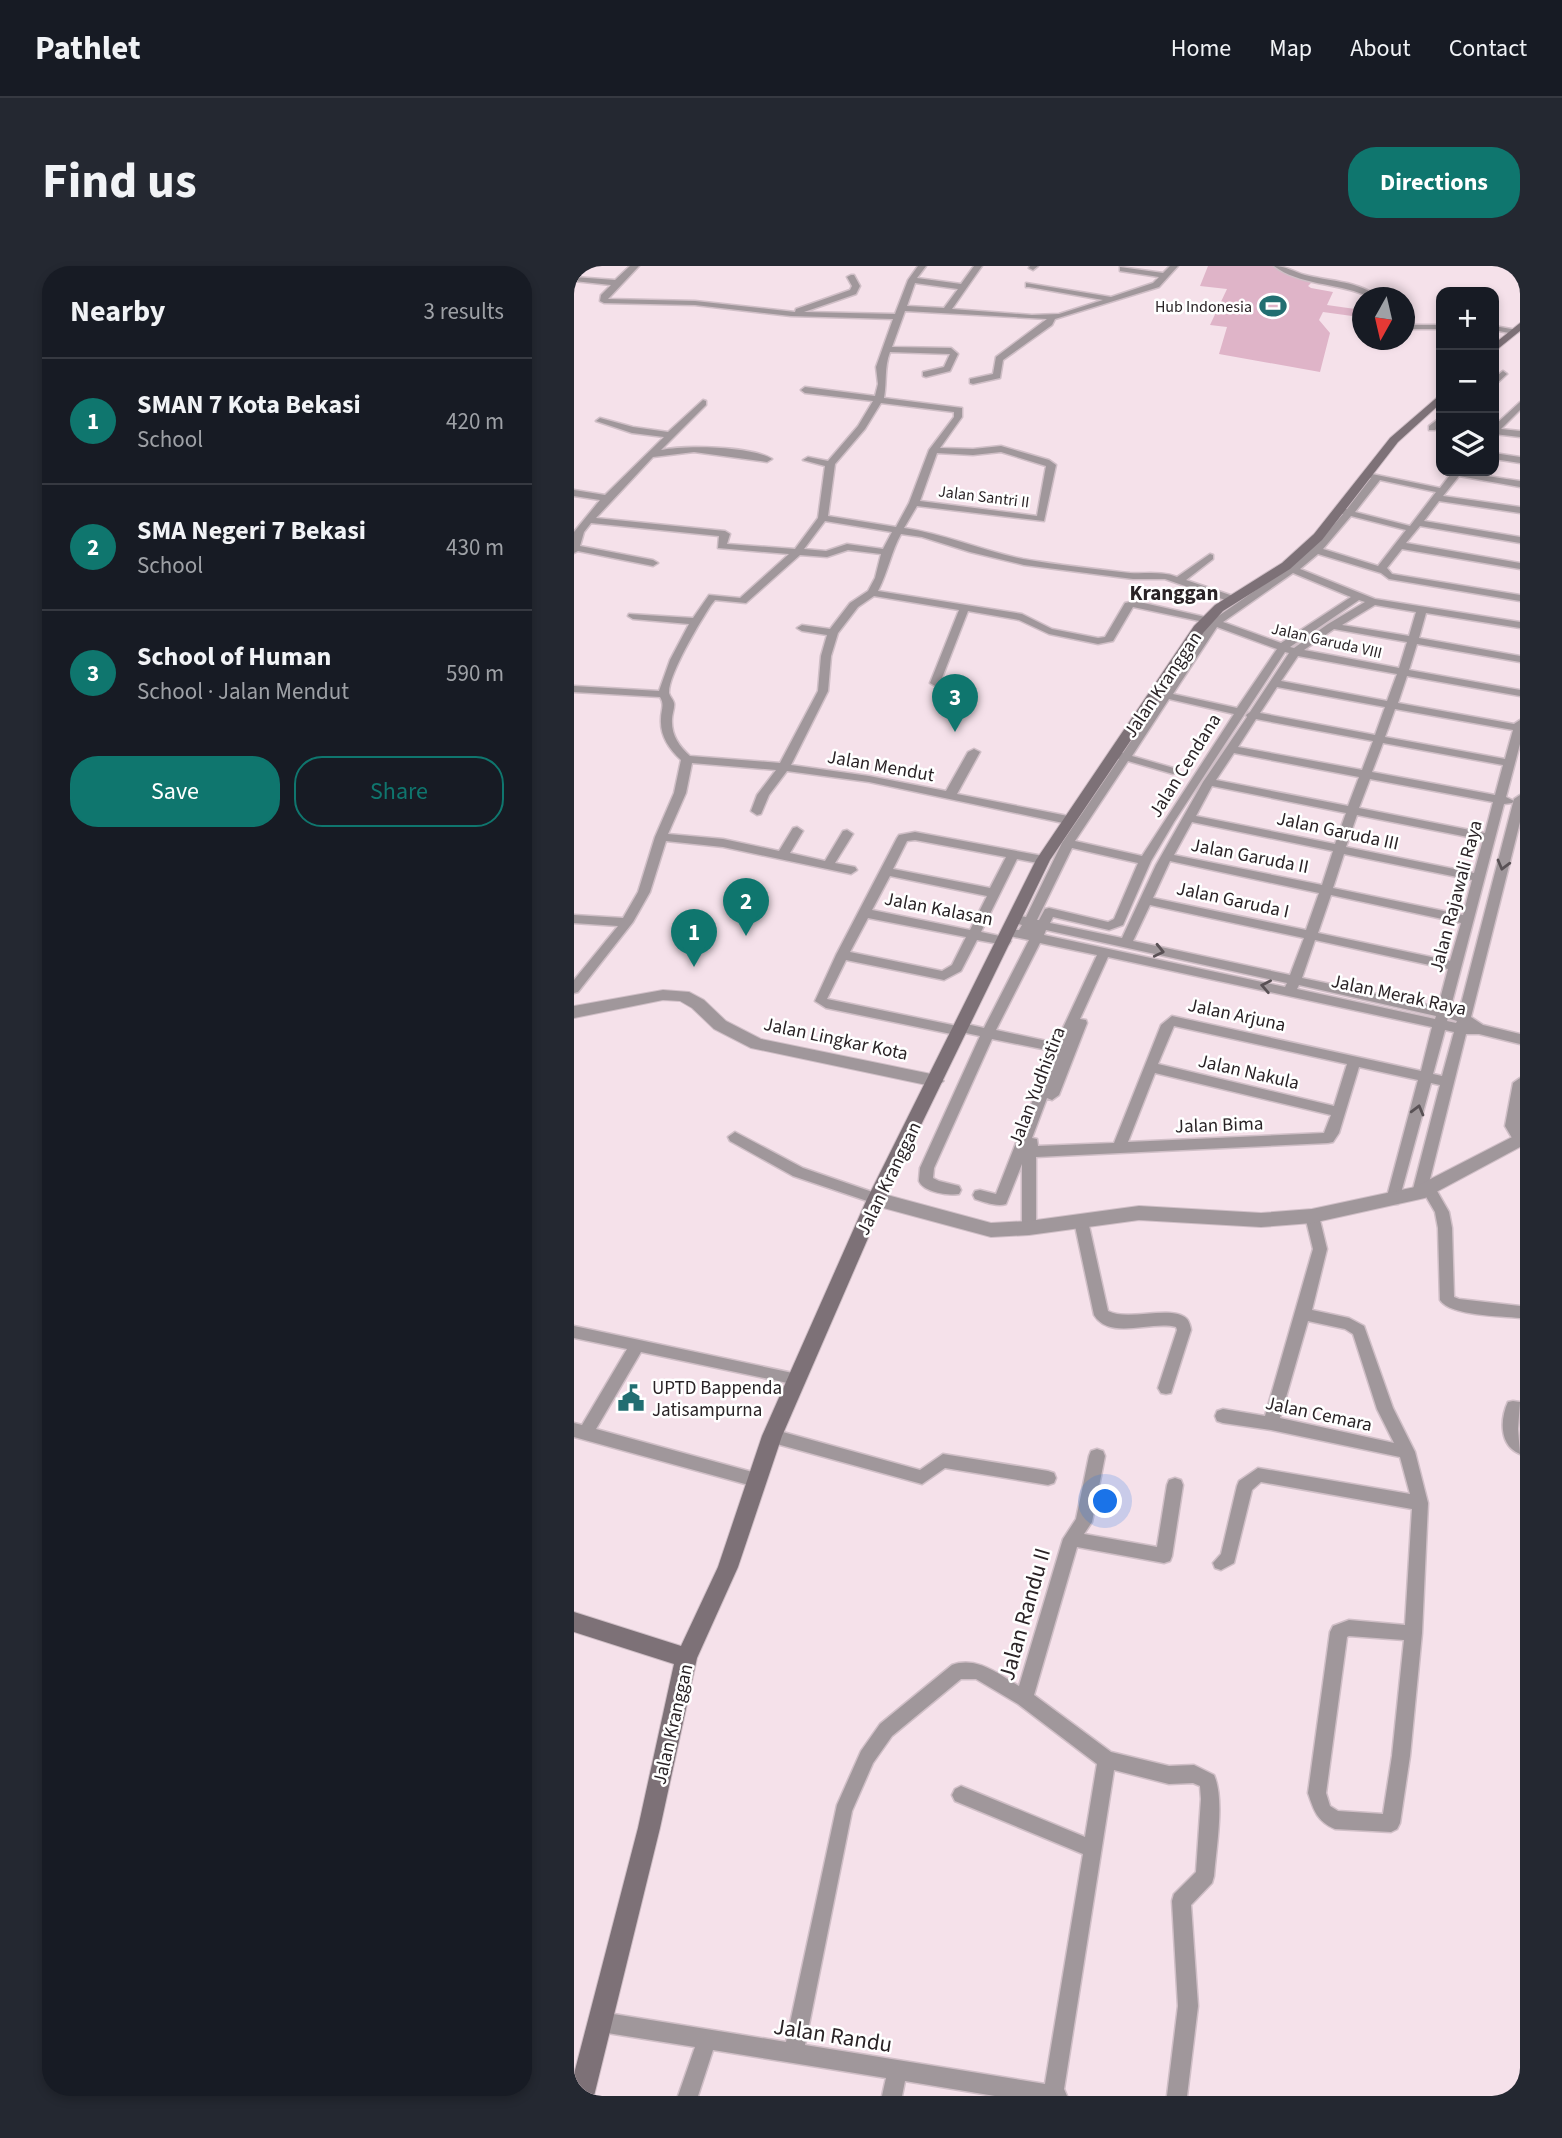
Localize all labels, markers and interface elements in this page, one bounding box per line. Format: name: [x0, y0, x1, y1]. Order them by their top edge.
text: Pathlet: [35, 25, 141, 72]
text: Home: [1171, 31, 1231, 66]
text: Map: [1269, 31, 1312, 66]
text: About: [1350, 31, 1411, 66]
text: Contact: [1449, 31, 1527, 66]
text: Find us: [42, 147, 197, 217]
button: Directions: [1348, 147, 1520, 218]
north arrow: [1352, 287, 1415, 350]
map controls: [1436, 287, 1499, 476]
button: +: [1436, 287, 1499, 350]
text: Nearby: [70, 290, 165, 333]
sports icon: Hub Indonesia: [1258, 291, 1288, 321]
text: 3 results: [424, 295, 504, 328]
place label: Hub Indonesia: [1155, 296, 1252, 318]
button: −: [1436, 350, 1499, 413]
text: SMAN 7 Kota Bekasi: [137, 386, 361, 423]
text: 1: [87, 405, 99, 438]
text: 420 m: [446, 405, 504, 438]
button: layers: [1436, 413, 1499, 476]
text: School: [137, 423, 203, 456]
street label: Jalan Santri II: [937, 480, 1031, 513]
text: SMA Negeri 7 Bekasi: [137, 512, 366, 549]
text: 2: [87, 531, 99, 564]
text: 430 m: [446, 531, 504, 564]
text: School: [137, 549, 203, 582]
district label: Kranggan: [1130, 578, 1218, 608]
street label: Jalan Garuda VIII: [1269, 618, 1384, 664]
street label: Jalan Kranggan: [1118, 626, 1209, 743]
text: School of Human: [137, 638, 331, 675]
text: 3: [87, 657, 99, 690]
text: 590 m: [446, 657, 504, 690]
pin: 3: [932, 674, 978, 732]
text: School · Jalan Mendut: [137, 675, 349, 708]
street label: Jalan Cendana: [1143, 709, 1228, 823]
street label: Jalan Mendut: [825, 744, 937, 789]
button: Save: [70, 756, 280, 827]
button: Share: [294, 756, 504, 827]
street label: Jalan Garuda III: [1274, 805, 1401, 858]
street label: Jalan Rajawali Raya: [1423, 817, 1490, 976]
street label: Jalan Garuda II: [1189, 832, 1311, 881]
one-way arrow: [1497, 859, 1511, 871]
street label: Jalan Garuda I: [1174, 875, 1291, 926]
pin: 2: [723, 878, 769, 936]
street label: Jalan Kalasan: [882, 886, 995, 933]
pin: 1: [671, 909, 717, 967]
one-way arrow: [1153, 943, 1165, 957]
street label: Jalan Merak Raya: [1328, 968, 1469, 1023]
one-way arrow: [1260, 980, 1272, 995]
street label: Jalan Arjuna: [1185, 992, 1288, 1039]
street label: Jalan Lingkar Kota: [761, 1011, 910, 1068]
street label: Jalan Yudhistira: [1002, 1023, 1073, 1150]
street label: Jalan Nakula: [1195, 1048, 1302, 1097]
one-way arrow: [1410, 1104, 1424, 1116]
street label: Jalan Bima: [1174, 1110, 1264, 1141]
street label: Jalan Kranggan: [850, 1117, 928, 1240]
place label: UPTD Bappenda Jatisampurna: [652, 1375, 782, 1424]
public building icon: UPTD Bappenda Jatisampurna: [616, 1383, 646, 1413]
street label: Jalan Cemara: [1263, 1390, 1375, 1439]
your location: [1088, 1484, 1122, 1518]
street label: Jalan Randu II: [990, 1544, 1059, 1684]
street label: Jalan Kranggan: [646, 1661, 700, 1787]
street label: Jalan Randu: [771, 2010, 895, 2061]

